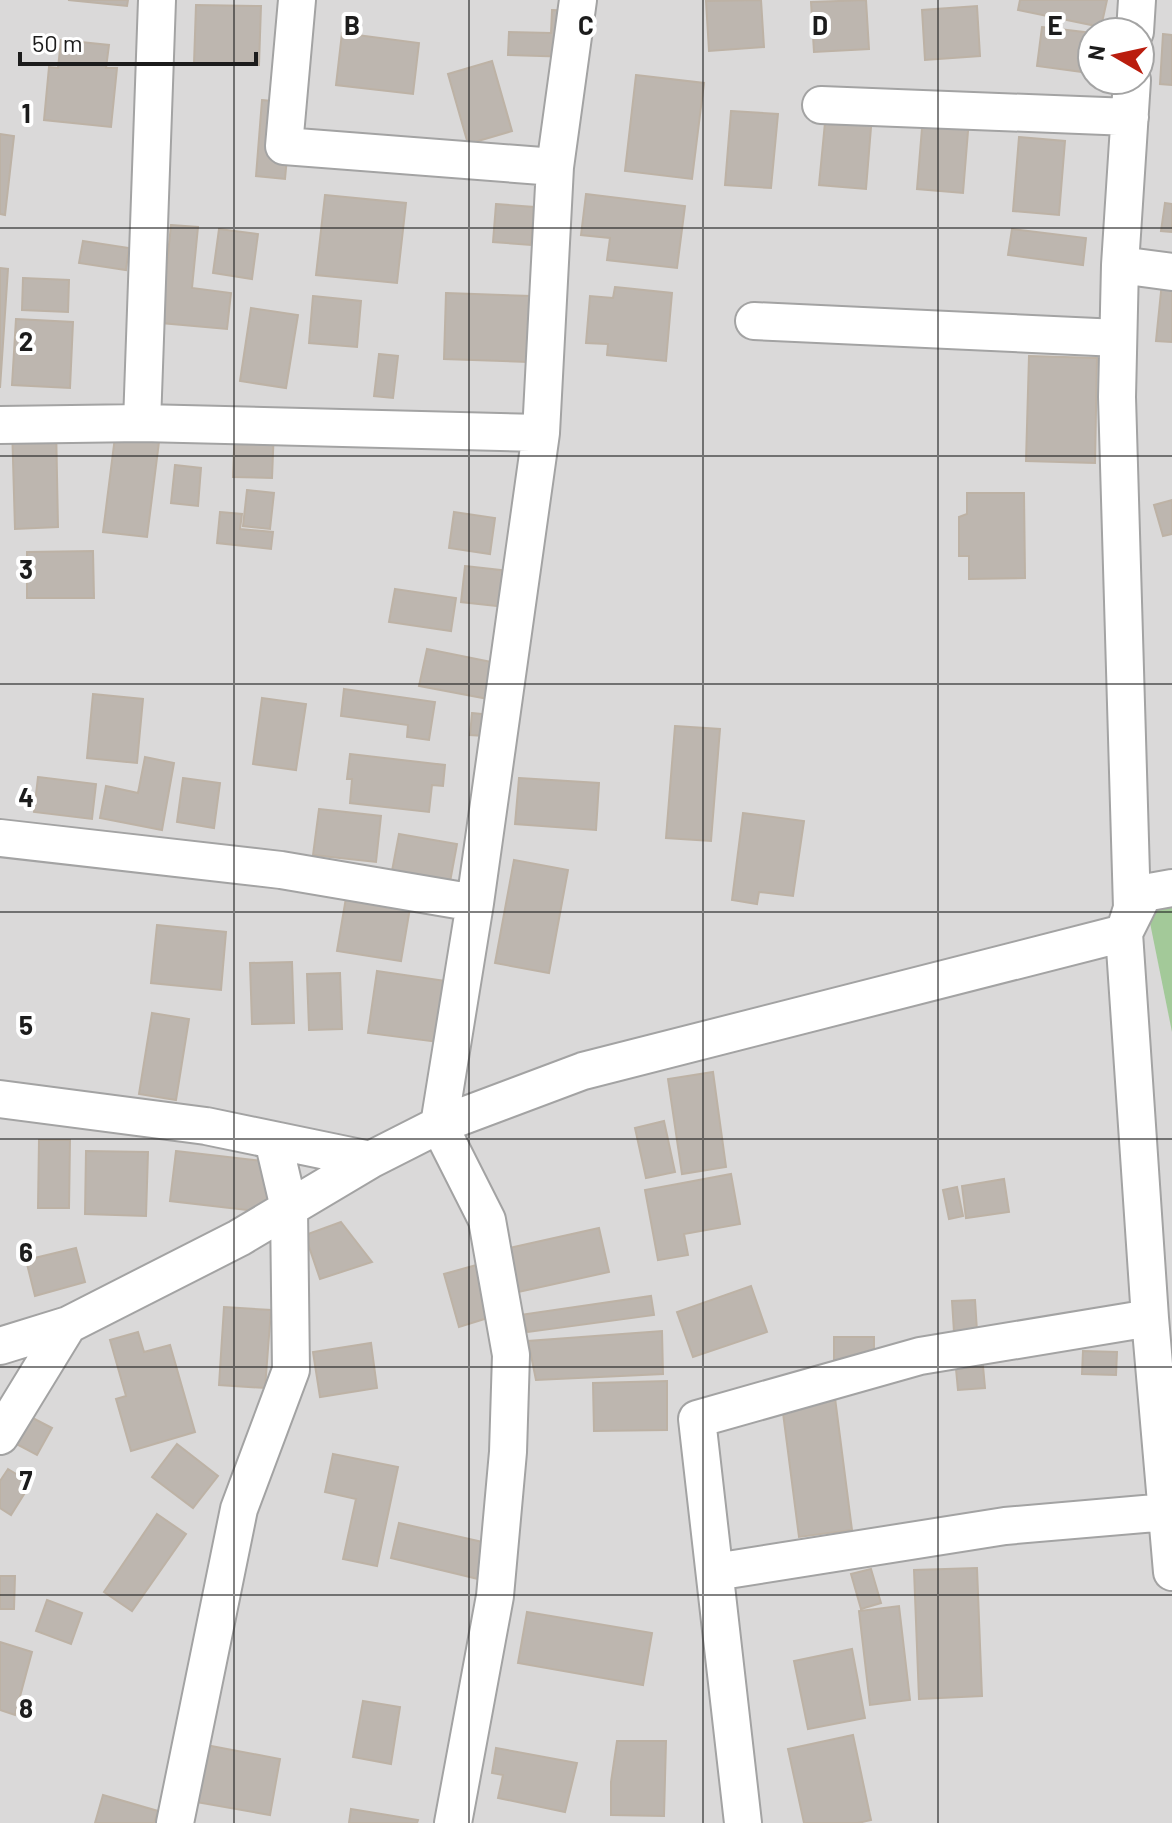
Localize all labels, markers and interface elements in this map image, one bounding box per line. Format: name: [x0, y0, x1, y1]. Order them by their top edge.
text: B: [344, 9, 360, 40]
text: C: [578, 9, 594, 40]
text: D: [812, 9, 828, 40]
text: E: [1047, 9, 1063, 40]
scale bar: [20, 16, 256, 66]
north arrow: [1076, 16, 1156, 96]
text: 50 m: [32, 28, 83, 57]
text: N: [1081, 43, 1109, 62]
text: 1: [21, 97, 31, 128]
text: 2: [19, 325, 33, 356]
text: 3: [19, 553, 33, 584]
text: 4: [18, 781, 34, 812]
text: 5: [19, 1009, 33, 1040]
text: 6: [19, 1236, 33, 1267]
text: 7: [20, 1464, 33, 1495]
text: 8: [19, 1692, 33, 1723]

